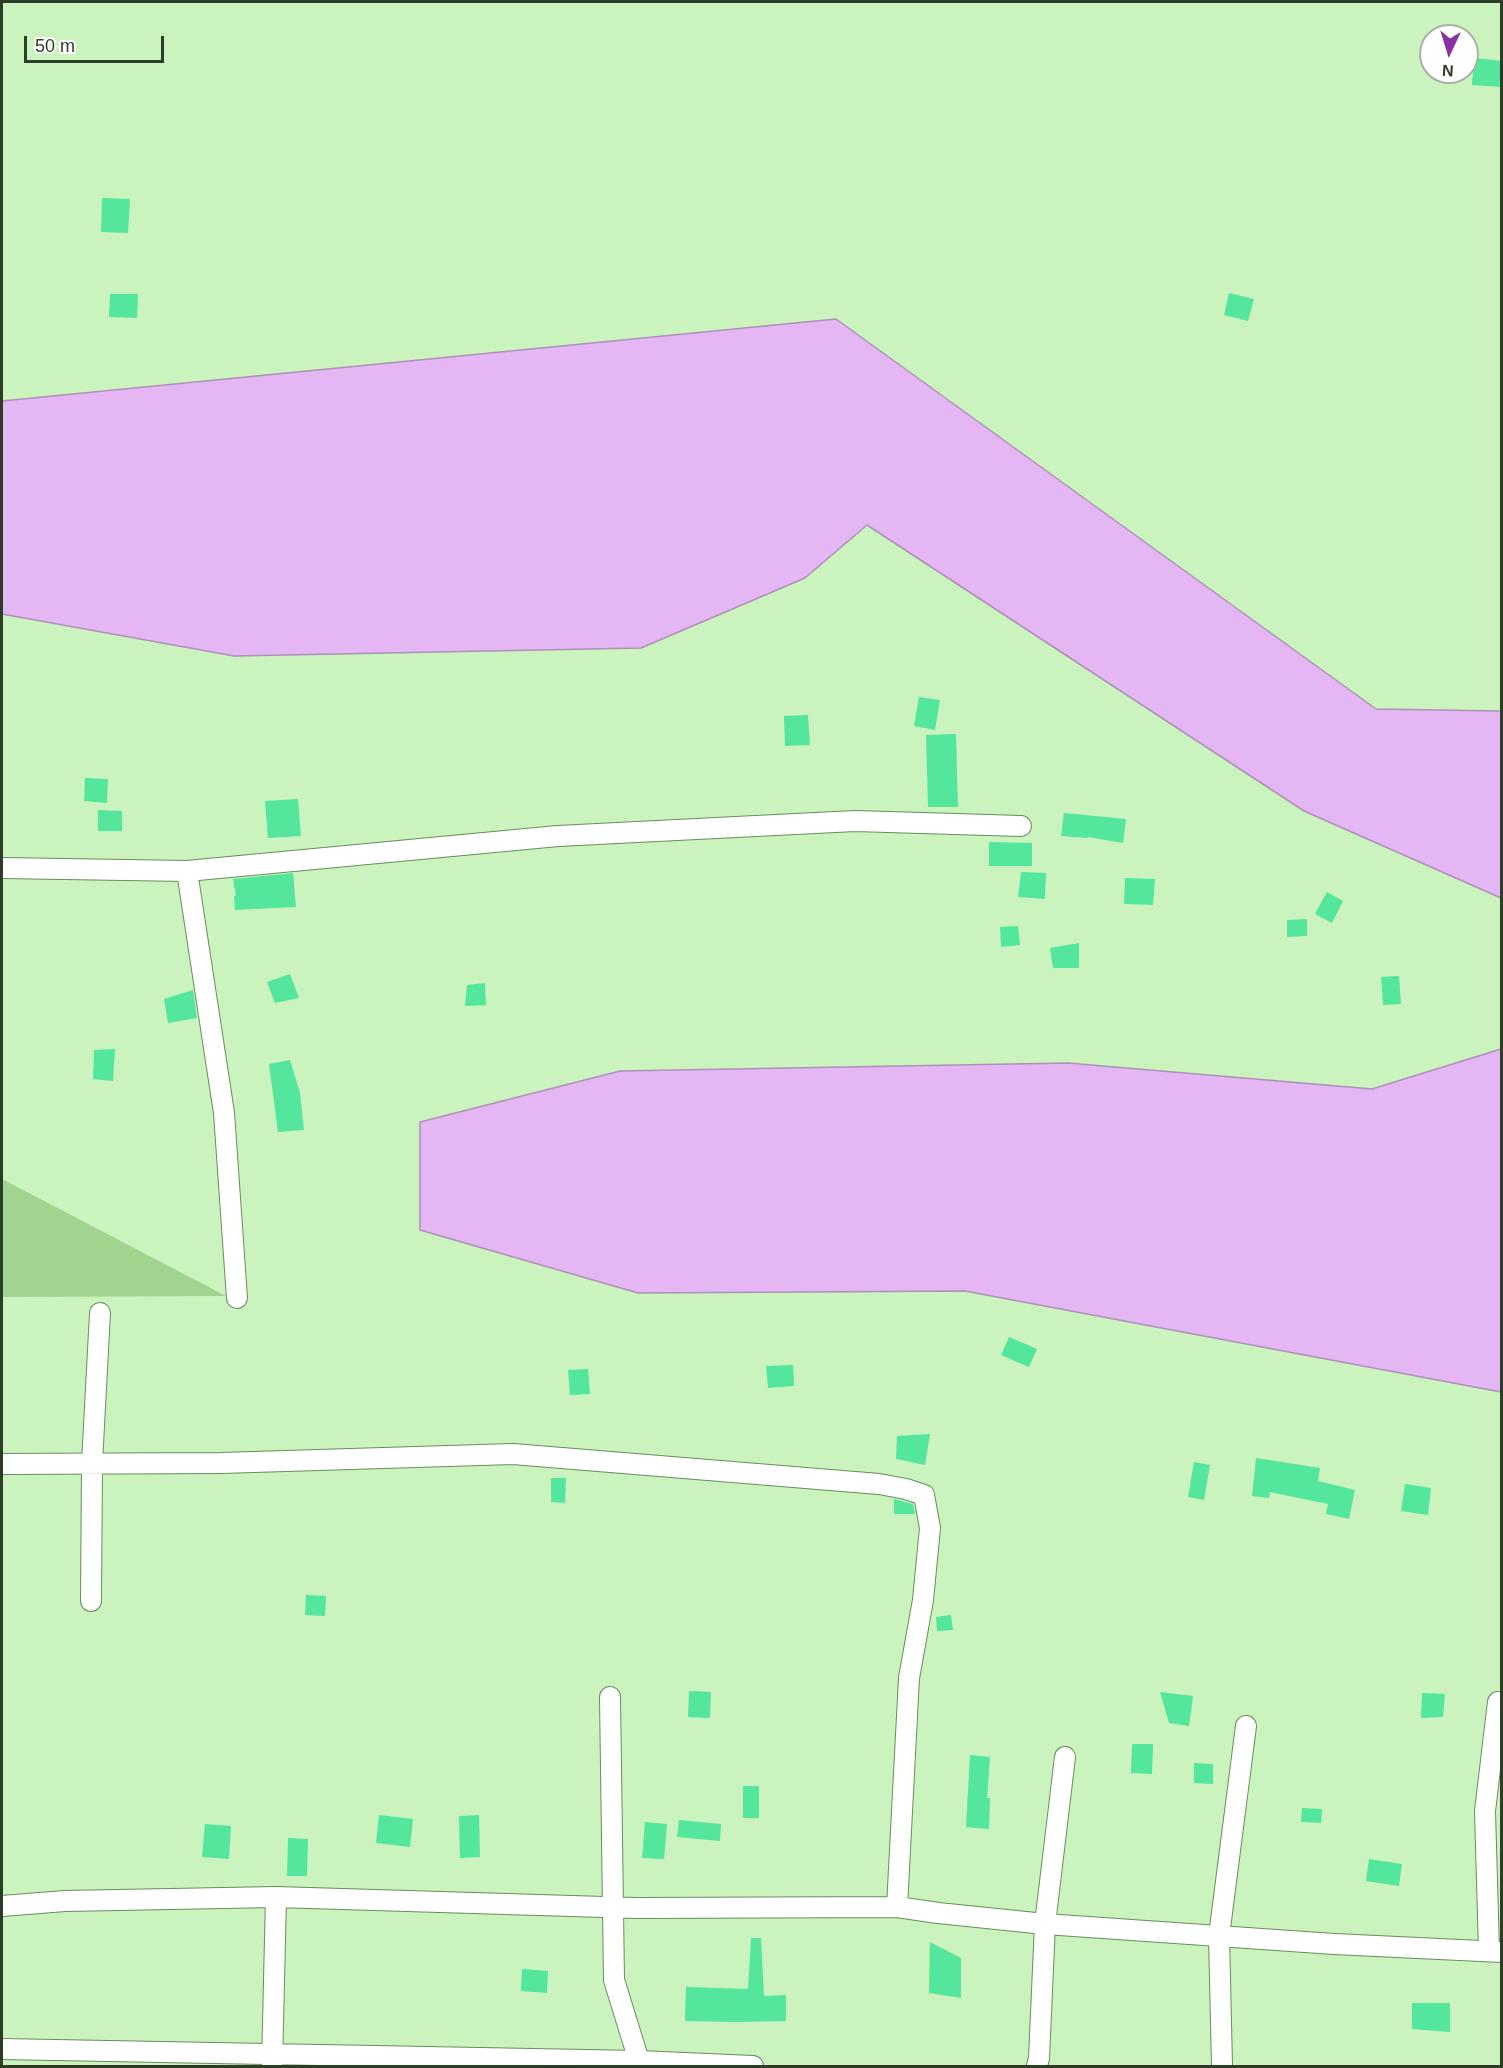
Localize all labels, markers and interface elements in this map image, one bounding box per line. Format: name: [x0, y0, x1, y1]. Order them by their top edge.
scale bar: [27, 24, 166, 62]
north arrow: [1419, 24, 1479, 84]
text: 50 m: [35, 36, 75, 56]
text: N: [1441, 62, 1454, 79]

